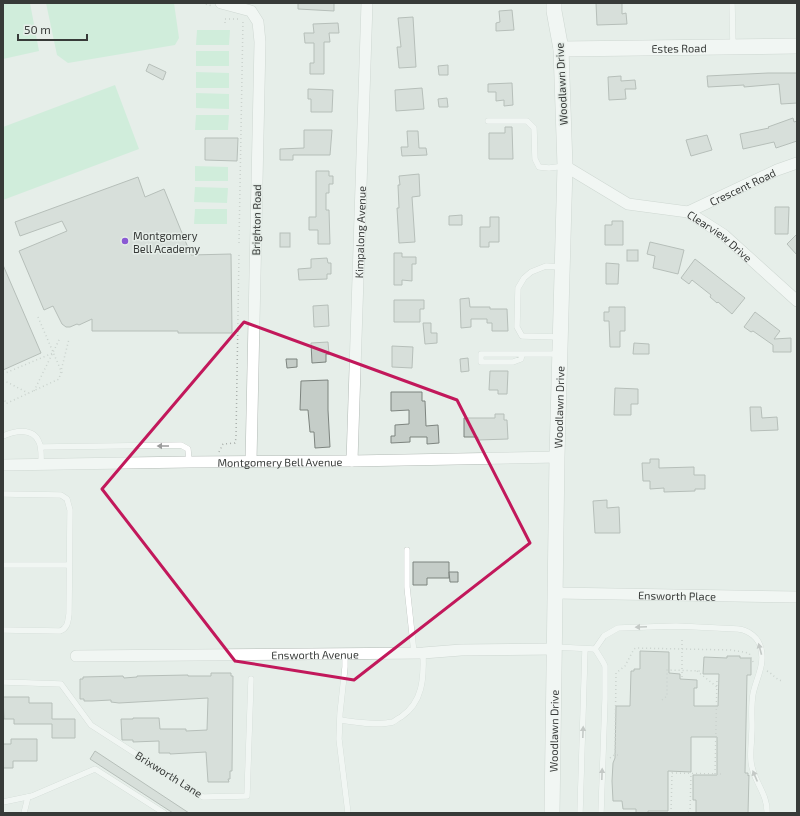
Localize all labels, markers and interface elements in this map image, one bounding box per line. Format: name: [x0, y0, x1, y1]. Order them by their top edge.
scale bar: [18, 16, 87, 42]
text: 50 m: [24, 22, 51, 36]
street label: Estes Road: [651, 41, 707, 54]
street label: Woodlawn Drive: [552, 42, 570, 125]
street label: Crescent Road: [707, 165, 777, 208]
street label: Brighton Road: [249, 184, 263, 256]
street label: Kimpalong Avenue: [351, 186, 368, 279]
street label: Clearview Drive: [685, 207, 755, 264]
place label: Montgomery Bell Academy: [133, 229, 200, 255]
marker: Montgomery Bell Academy: [120, 236, 130, 246]
street label: Woodlawn Drive: [551, 366, 566, 448]
one-way arrow: [156, 443, 169, 449]
street label: Montgomery Bell Avenue: [217, 455, 343, 468]
street label: Ensworth Place: [638, 588, 716, 602]
one-way arrow: [635, 624, 647, 631]
one-way arrow: [757, 642, 763, 655]
street label: Ensworth Avenue: [271, 647, 359, 661]
street label: Woodlawn Drive: [546, 690, 560, 772]
one-way arrow: [579, 726, 586, 738]
street label: Brixworth Lane: [133, 748, 205, 800]
one-way arrow: [599, 767, 605, 780]
one-way arrow: [752, 770, 758, 782]

